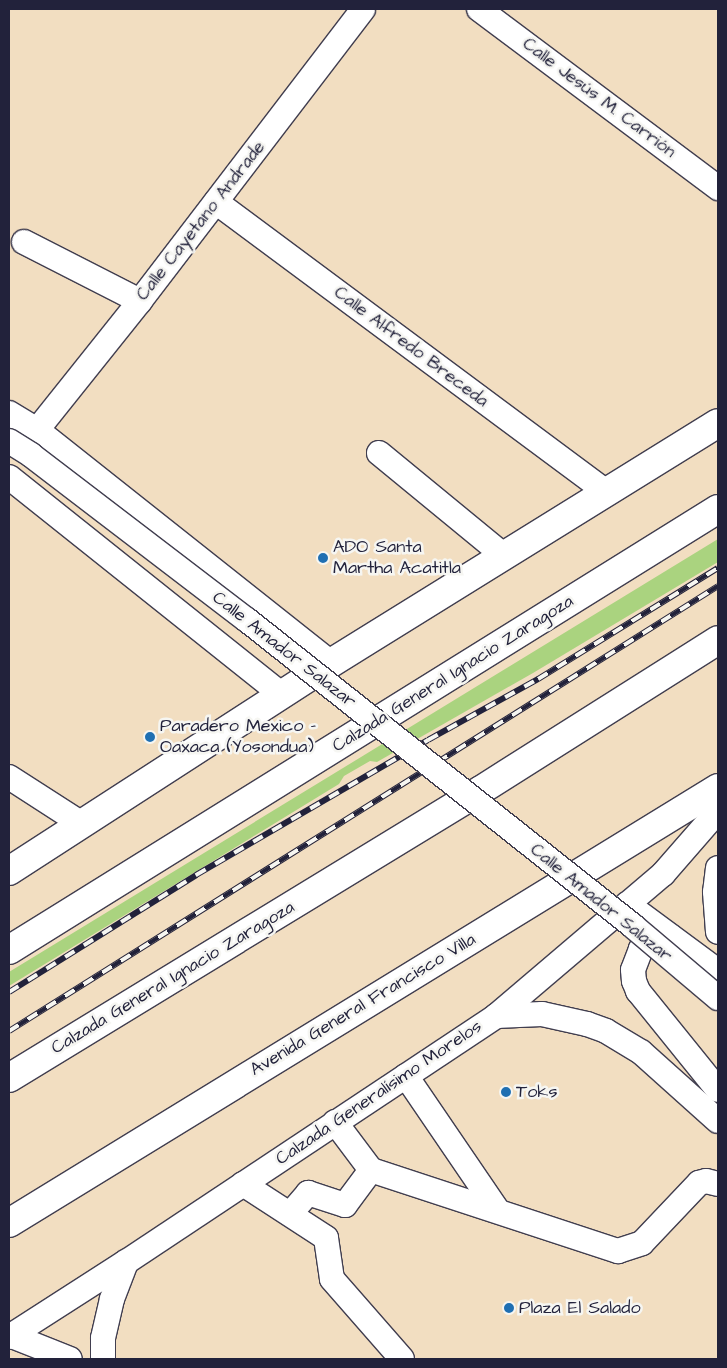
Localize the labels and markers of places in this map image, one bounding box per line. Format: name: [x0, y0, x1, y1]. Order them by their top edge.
place label: ADO Santa Martha Acatitla: [333, 537, 461, 580]
marker: ADO Santa Martha Acatitla: [317, 552, 329, 564]
place label: Paradero Mexico - Oaxaca (Yosondua): [160, 716, 316, 759]
marker: Paradero Mexico - Oaxaca (Yosondua): [144, 731, 156, 743]
place label: Toks: [516, 1081, 557, 1103]
marker: Toks: [500, 1086, 512, 1098]
place label: Plaza El Salado: [519, 1297, 640, 1319]
marker: Plaza El Salado: [503, 1302, 515, 1314]

